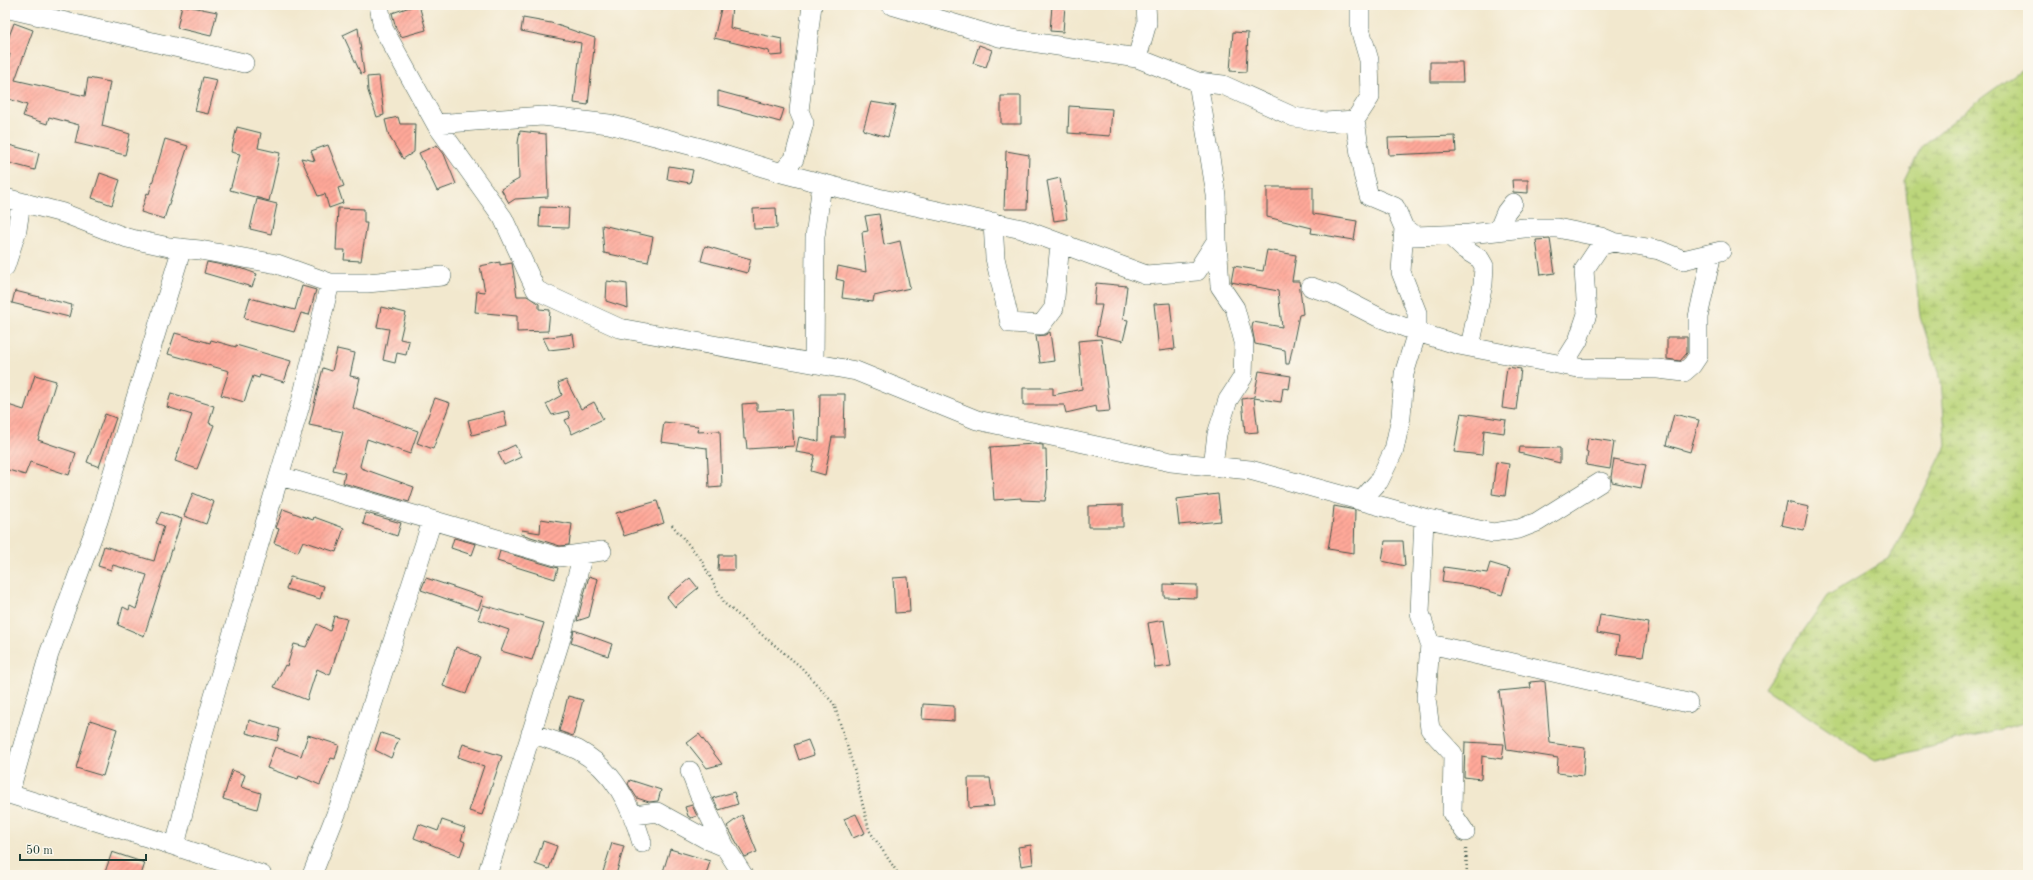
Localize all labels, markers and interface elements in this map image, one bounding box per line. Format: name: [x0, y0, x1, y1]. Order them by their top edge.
scale bar: [20, 836, 146, 862]
text: 50 m: [26, 844, 53, 857]

